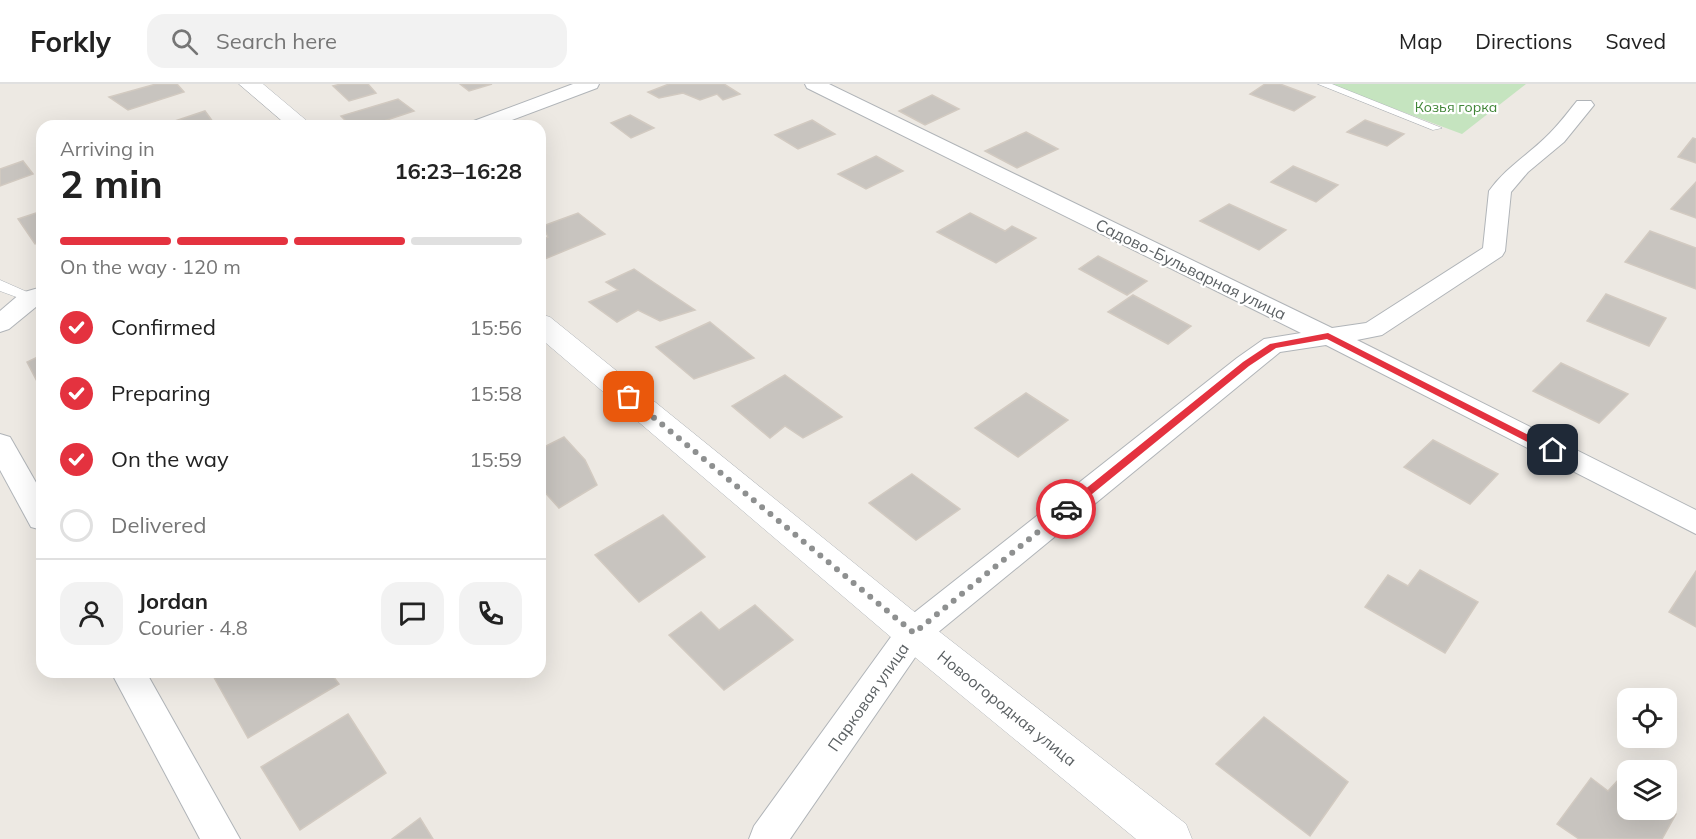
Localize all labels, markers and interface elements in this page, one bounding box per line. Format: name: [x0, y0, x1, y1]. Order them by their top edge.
search box: [147, 14, 567, 68]
text: Forkly: [30, 24, 111, 59]
icon: search: [168, 25, 201, 58]
text: Search here: [216, 27, 337, 55]
text: Map: [1399, 28, 1442, 54]
text: Directions: [1475, 28, 1572, 54]
text: Saved: [1605, 28, 1666, 54]
park label: Козья горка: [1415, 98, 1497, 116]
text: Arriving in: [60, 136, 155, 161]
text: 16:23–16:28: [394, 157, 522, 185]
text: 2 min: [60, 159, 163, 208]
street label: Садово-Бульварная улица: [1092, 214, 1290, 324]
text: On the way · 120 m: [60, 254, 241, 279]
icon: check: [60, 311, 93, 344]
text: Confirmed: [111, 313, 216, 341]
text: 15:56: [469, 315, 522, 340]
pin: [603, 371, 654, 422]
icon: check: [60, 377, 93, 410]
text: Preparing: [111, 379, 211, 407]
icon: bag: [612, 380, 645, 413]
text: 15:58: [469, 381, 522, 406]
pin: [1527, 424, 1578, 475]
icon: home: [1536, 433, 1569, 466]
icon: check: [60, 443, 93, 476]
text: On the way: [111, 445, 229, 473]
text: 15:59: [469, 447, 522, 472]
courier: [1036, 479, 1096, 539]
icon: car: [1050, 493, 1083, 526]
text: Delivered: [111, 511, 206, 539]
button: person: [60, 582, 123, 645]
button: chat: [381, 582, 444, 645]
button: phone: [459, 582, 522, 645]
text: Jordan: [138, 587, 208, 615]
text: Courier · 4.8: [138, 615, 248, 640]
street label: Парковая улица: [823, 639, 913, 755]
street label: Новоогородная улица: [933, 646, 1081, 770]
map controls: [1617, 688, 1677, 820]
button: locate: [1617, 688, 1677, 748]
button: layers: [1617, 760, 1677, 820]

